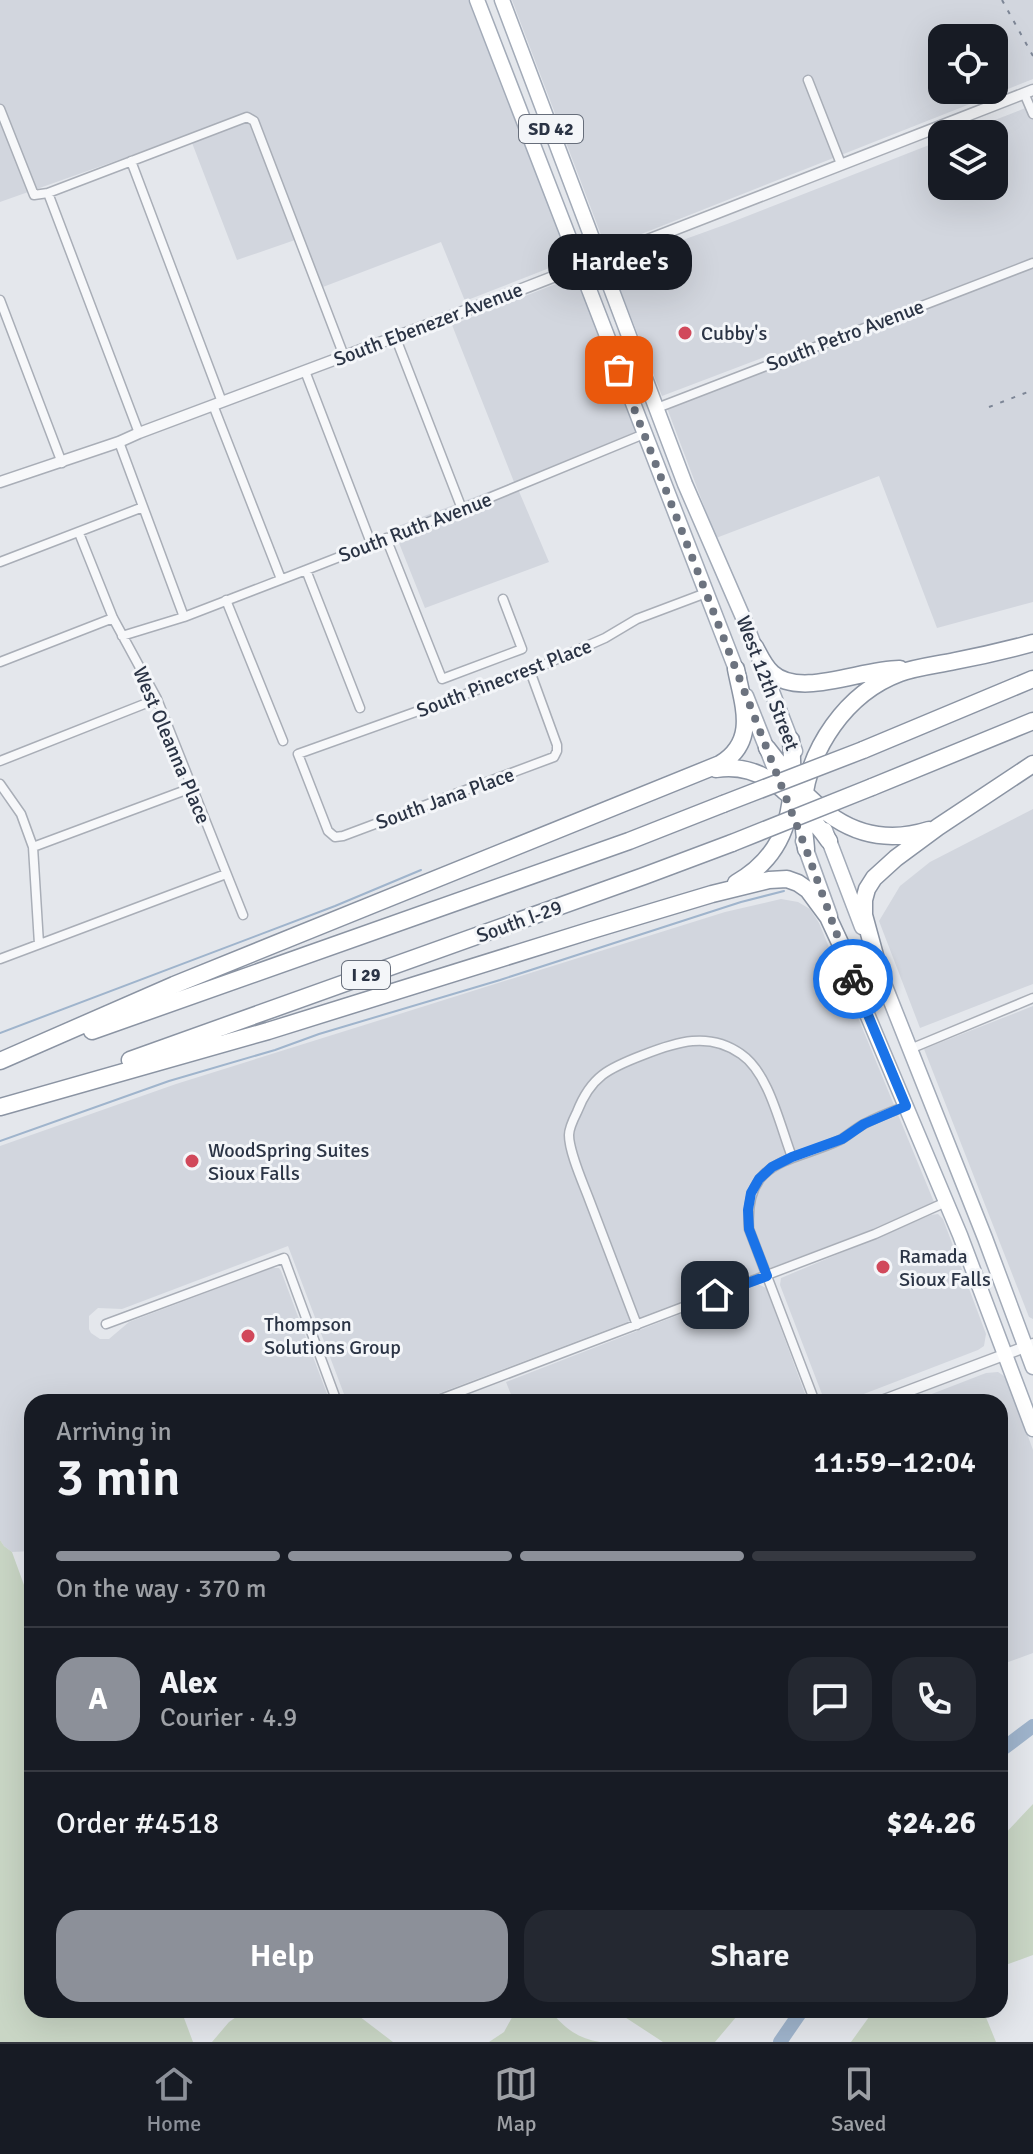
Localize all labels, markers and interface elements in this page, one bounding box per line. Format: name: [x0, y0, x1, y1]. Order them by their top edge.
map controls: [928, 24, 1008, 200]
button: locate: [928, 24, 1008, 104]
road number: SD 42: [519, 115, 583, 143]
button: layers: [928, 120, 1008, 200]
callout: Hardee's: [547, 234, 691, 290]
text: Hardee's: [571, 246, 669, 278]
street label: South Ebenezer Avenue: [330, 277, 526, 372]
street label: South Petro Avenue: [763, 294, 928, 377]
place label: Cubby's: [701, 321, 767, 346]
marker: Cubby's: [676, 324, 694, 342]
pin: [585, 336, 653, 404]
icon: bag: [597, 348, 641, 392]
street label: South Ruth Avenue: [335, 487, 495, 568]
street label: West 12th Street: [730, 612, 805, 754]
street label: South Pinecrest Place: [413, 634, 595, 723]
street label: West Oleanna Place: [127, 663, 216, 828]
street label: South Jana Place: [373, 762, 518, 835]
street label: South I-29: [473, 894, 565, 948]
courier: [813, 939, 893, 1019]
icon: bike: [831, 957, 875, 1001]
road number: I 29: [342, 961, 390, 989]
place label: WoodSpring Suites Sioux Falls: [208, 1138, 369, 1186]
marker: WoodSpring Suites Sioux Falls: [183, 1152, 201, 1170]
place label: Ramada Sioux Falls: [899, 1244, 991, 1292]
marker: Ramada Sioux Falls: [874, 1258, 892, 1276]
pin: [681, 1261, 749, 1329]
icon: home: [693, 1273, 737, 1317]
place label: Thompson Solutions Group: [264, 1312, 401, 1360]
marker: Thompson Solutions Group: [239, 1327, 257, 1345]
text: Arriving in: [56, 1416, 172, 1448]
text: 11:59–12:04: [813, 1444, 976, 1481]
text: 3 min: [56, 1446, 181, 1510]
text: On the way · 370 m: [56, 1573, 266, 1605]
button: chat: [788, 1657, 872, 1741]
button: phone: [892, 1657, 976, 1741]
text: Alex: [160, 1665, 217, 1702]
text: A: [88, 1681, 108, 1718]
text: Courier · 4.9: [160, 1702, 297, 1734]
text: Order #4518: [56, 1805, 219, 1842]
text: $24.26: [886, 1805, 976, 1842]
button: Help: [56, 1910, 508, 2002]
button: Share: [524, 1910, 976, 2002]
tab: Home: [146, 2062, 201, 2137]
tab: Map: [494, 2062, 538, 2137]
tab: Saved: [831, 2062, 887, 2137]

